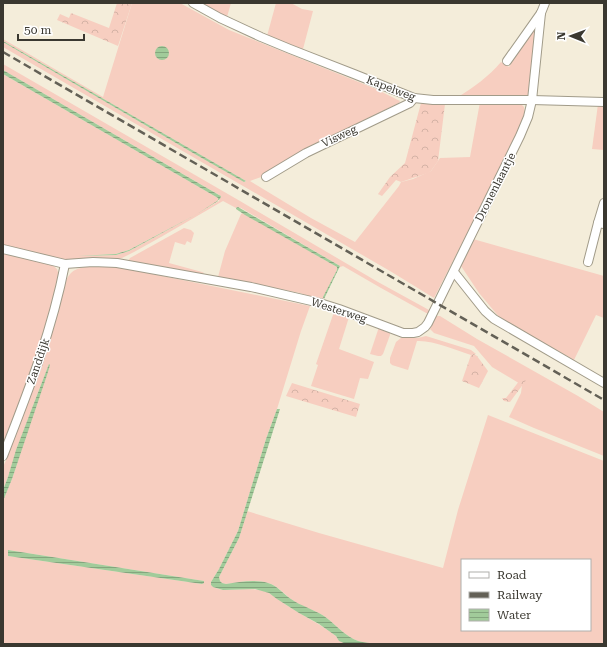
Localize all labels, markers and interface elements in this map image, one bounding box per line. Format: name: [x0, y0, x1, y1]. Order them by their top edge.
scale bar: [18, 16, 84, 42]
north arrow: [551, 16, 591, 56]
text: 50 m: [24, 23, 51, 37]
text: N: [555, 31, 568, 40]
street label: Kapelweg: [364, 73, 418, 104]
street label: Visweg: [319, 122, 360, 150]
street label: Dronenlaantje: [473, 151, 518, 224]
street label: Westerweg: [309, 295, 369, 326]
street label: Zanddijk: [25, 336, 52, 386]
legend: [461, 559, 591, 631]
text: Road: [497, 568, 527, 582]
text: Railway: [497, 588, 543, 602]
text: Water: [497, 608, 531, 622]

